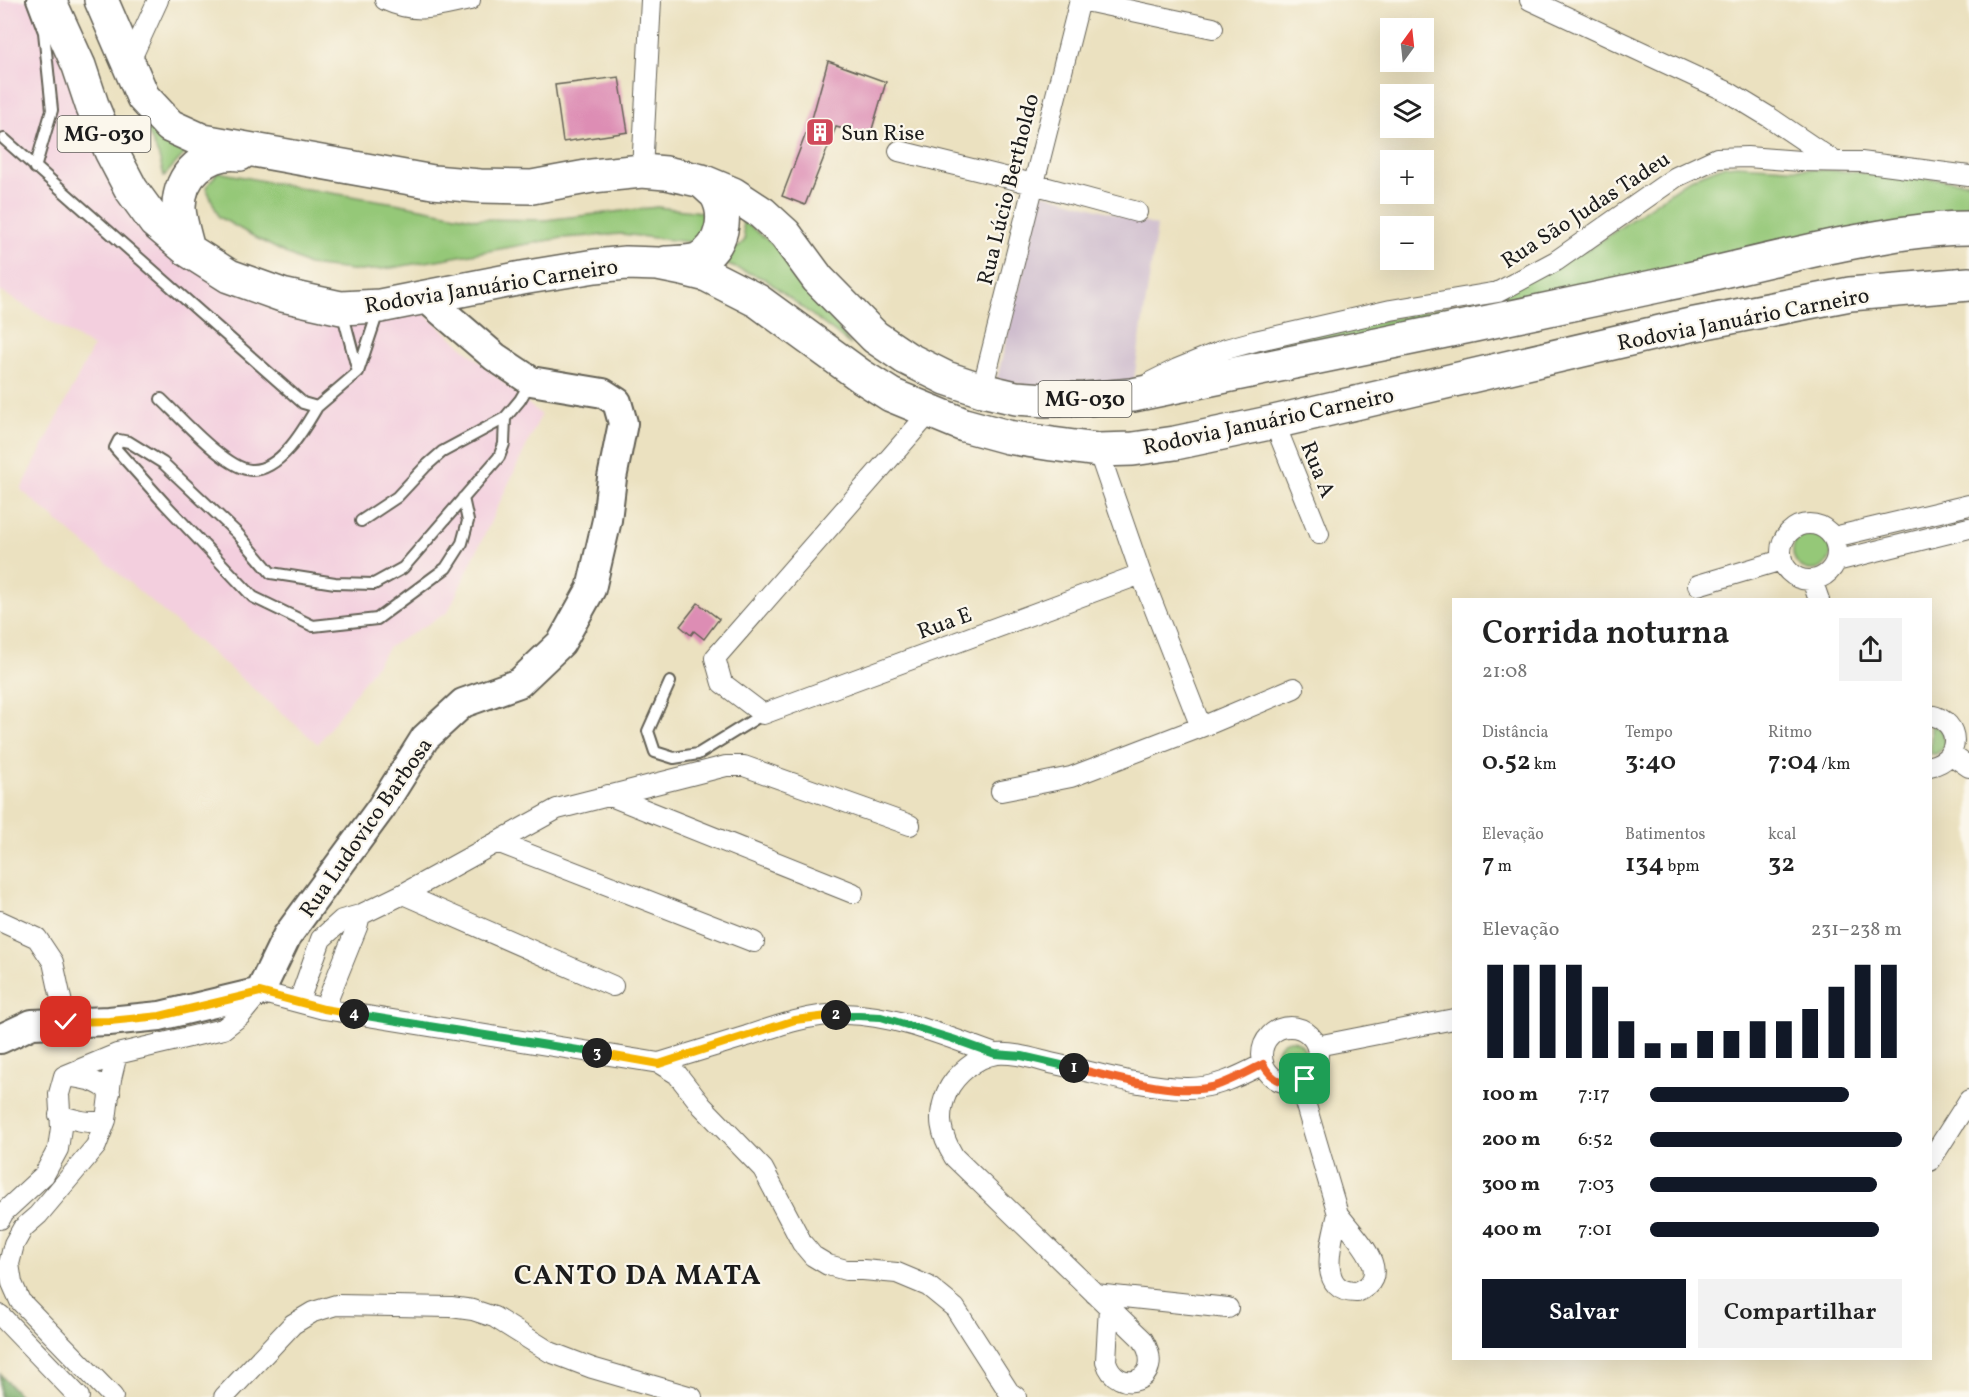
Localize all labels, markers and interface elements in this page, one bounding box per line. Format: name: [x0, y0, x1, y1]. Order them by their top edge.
north arrow: [1380, 18, 1434, 72]
map controls: [1380, 18, 1434, 270]
button: layers: [1380, 84, 1434, 138]
street label: Rua Lúcio Bertholdo: [971, 91, 1048, 289]
road number: MG-030: [57, 116, 150, 152]
building icon: Sun Rise: [804, 116, 836, 148]
place label: Sun Rise: [841, 119, 925, 150]
street label: Rua São Judas Tadeu: [1496, 145, 1677, 277]
button: +: [1380, 150, 1434, 204]
button: −: [1380, 216, 1434, 270]
street label: Rodovia Januário Carneiro: [362, 252, 620, 323]
street label: Rodovia Januário Carneiro: [1615, 281, 1872, 360]
road number: MG-030: [1038, 381, 1132, 417]
street label: Rodovia Januário Carneiro: [1140, 381, 1397, 464]
street label: Rua A: [1291, 437, 1342, 503]
street label: Rua E: [913, 600, 976, 648]
text: Corrida noturna: [1482, 612, 1730, 658]
button: share: [1839, 618, 1902, 681]
text: 21:08: [1482, 658, 1527, 686]
text: Distância: [1482, 722, 1548, 744]
text: Tempo: [1625, 722, 1673, 744]
text: Ritmo: [1768, 722, 1812, 744]
street label: Rua Ludovico Barbosa: [293, 732, 441, 925]
text: 0.52: [1482, 744, 1531, 780]
text: 3:40: [1625, 744, 1676, 780]
text: 7:04: [1768, 744, 1818, 780]
text: km: [1531, 754, 1557, 776]
text: /km: [1818, 754, 1850, 776]
text: Elevação: [1482, 824, 1544, 846]
text: Batimentos: [1625, 824, 1705, 846]
text: kcal: [1768, 824, 1796, 846]
text: 7: [1482, 846, 1495, 882]
text: 134: [1625, 846, 1664, 882]
text: 32: [1768, 846, 1795, 882]
text: m: [1495, 856, 1512, 878]
text: bpm: [1664, 856, 1700, 878]
text: Elevação: [1482, 916, 1559, 944]
text: 231–238 m: [1811, 916, 1902, 944]
pin: [40, 996, 91, 1047]
pin: 4: [339, 999, 369, 1029]
pin: 2: [821, 1000, 851, 1030]
text: 4: [349, 1003, 359, 1025]
text: 2: [832, 1004, 840, 1026]
icon: check: [49, 1005, 82, 1038]
pin: 3: [582, 1038, 612, 1068]
text: 3: [593, 1042, 601, 1064]
pin: 1: [1059, 1053, 1089, 1083]
pin: [1279, 1053, 1330, 1104]
text: 1: [1071, 1057, 1077, 1079]
icon: arrive: [1288, 1062, 1321, 1095]
text: 100 m: [1482, 1081, 1538, 1109]
text: 7:17: [1578, 1081, 1610, 1109]
text: 200 m: [1482, 1126, 1540, 1154]
text: 6:52: [1578, 1126, 1613, 1154]
text: 300 m: [1482, 1171, 1540, 1199]
text: 7:03: [1578, 1171, 1614, 1199]
text: 400 m: [1482, 1216, 1542, 1244]
text: 7:01: [1578, 1216, 1612, 1244]
district label: CANTO DA MATA: [514, 1257, 762, 1296]
button: Salvar: [1482, 1279, 1686, 1348]
button: Compartilhar: [1698, 1279, 1902, 1348]

